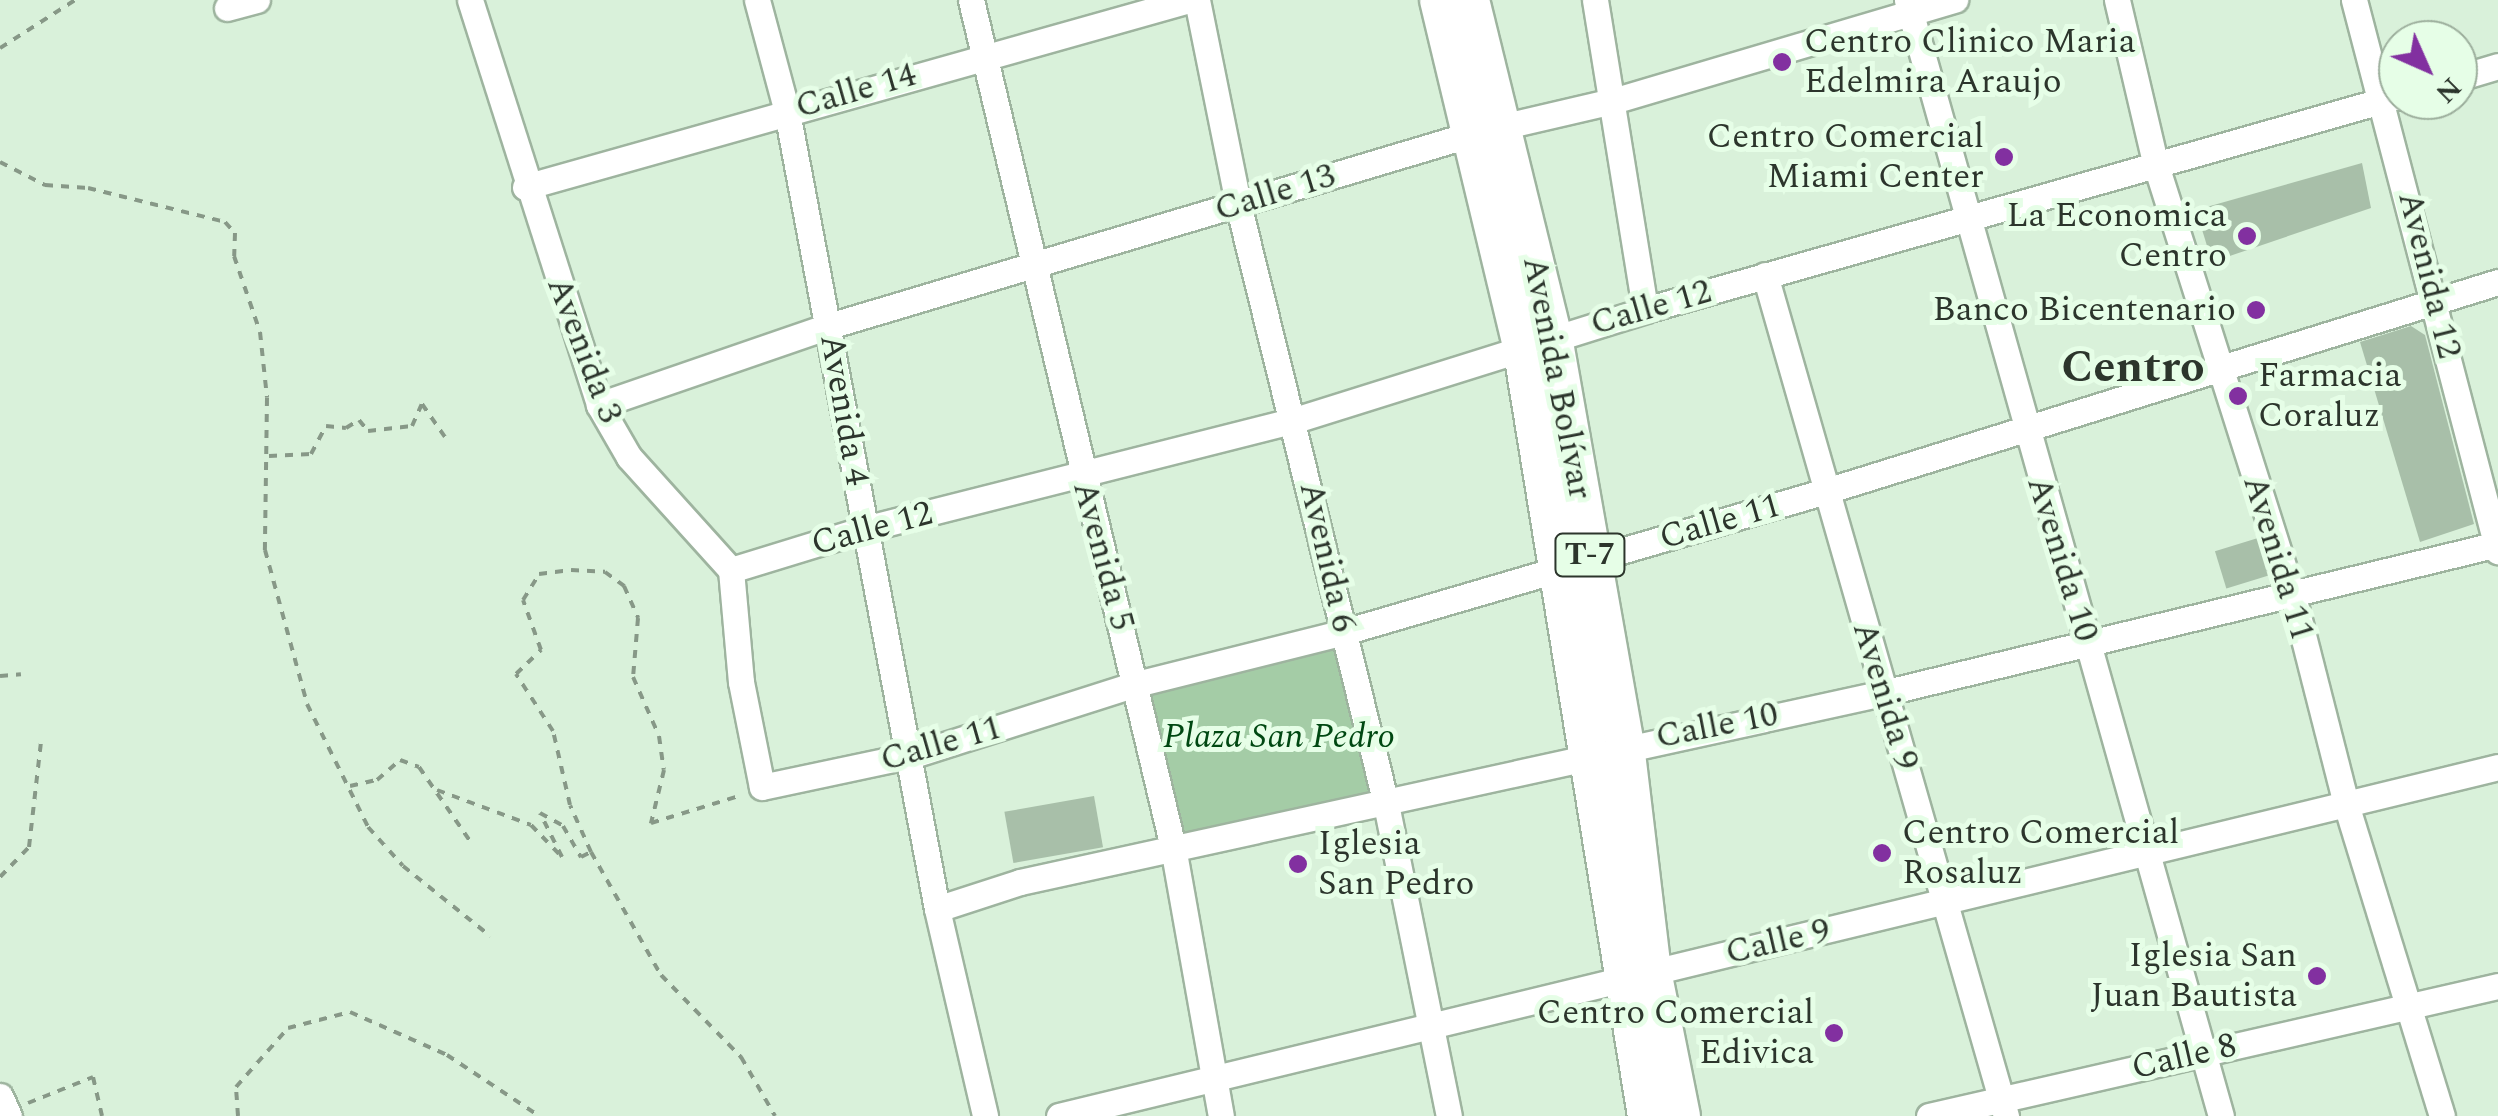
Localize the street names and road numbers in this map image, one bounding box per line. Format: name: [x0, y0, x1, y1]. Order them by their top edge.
street label: Calle 14: [791, 54, 921, 128]
street label: Calle 13: [1210, 155, 1340, 231]
street label: Avenida 12: [2388, 187, 2470, 363]
street label: Avenida Bolívar: [1513, 253, 1601, 503]
street label: Avenida 3: [537, 271, 631, 429]
street label: Calle 12: [1586, 271, 1716, 345]
street label: Avenida 4: [810, 331, 878, 489]
street label: Avenida 11: [2233, 470, 2323, 646]
street label: Avenida 10: [2017, 471, 2107, 647]
street label: Avenida 5: [1063, 477, 1143, 635]
street label: Avenida 6: [1289, 478, 1365, 636]
street label: Calle 11: [1655, 485, 1785, 559]
street label: Calle 12: [807, 493, 937, 565]
road number: T-7: [1552, 528, 1628, 582]
street label: Avenida 9: [1843, 617, 1927, 775]
street label: Calle 10: [1652, 694, 1782, 758]
street label: Calle 11: [876, 707, 1006, 781]
street label: Calle 9: [1722, 910, 1834, 974]
street label: Calle 8: [2128, 1025, 2240, 1089]

